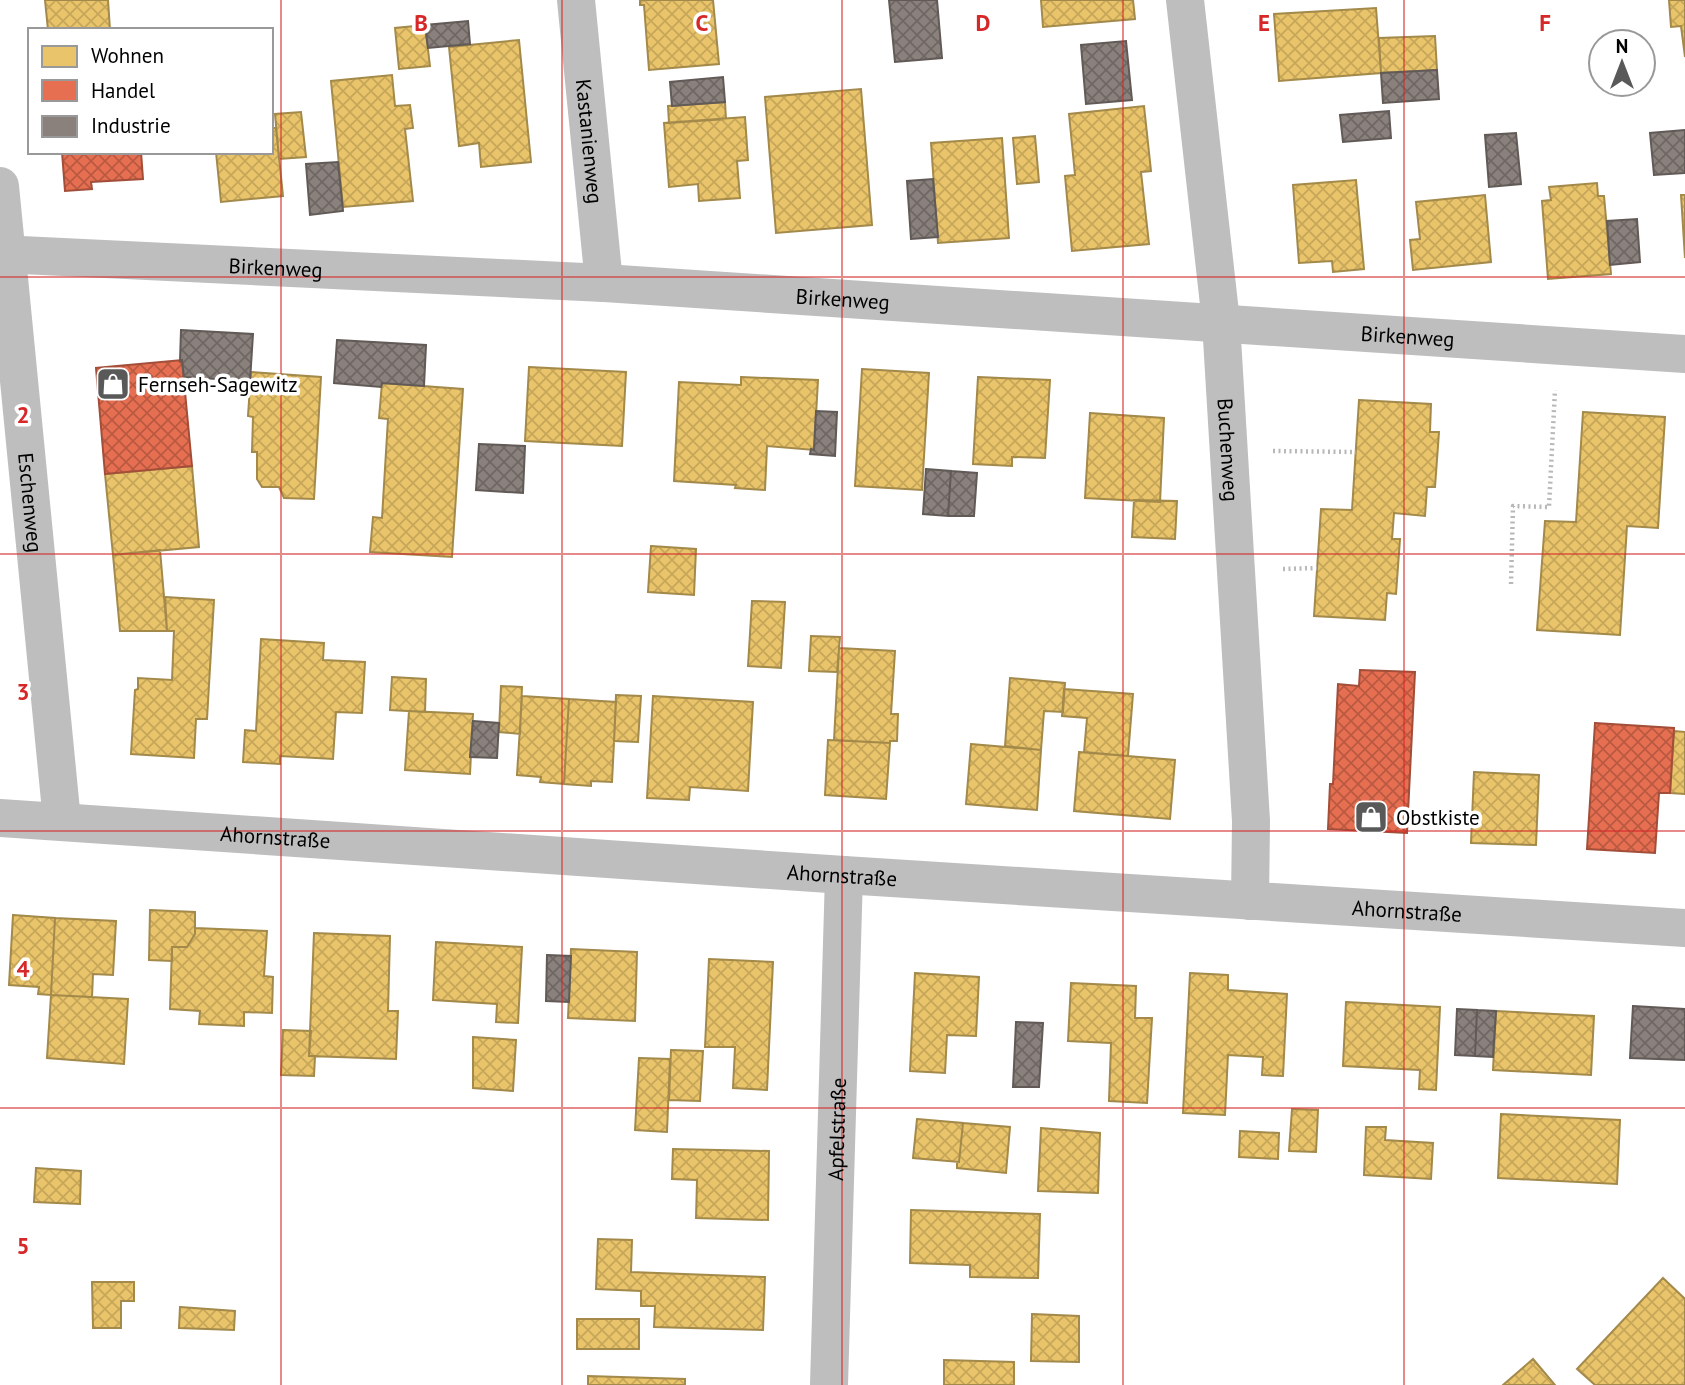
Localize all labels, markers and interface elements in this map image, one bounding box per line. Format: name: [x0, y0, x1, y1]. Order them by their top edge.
text: B: [414, 8, 428, 37]
text: C: [696, 8, 709, 37]
text: D: [976, 8, 990, 37]
text: E: [1258, 8, 1270, 37]
text: F: [1539, 8, 1551, 37]
legend: [28, 28, 273, 154]
north arrow: [1587, 28, 1657, 98]
text: N: [1616, 34, 1628, 58]
text: Wohnen: [91, 42, 164, 69]
text: Handel: [91, 77, 155, 104]
street label: Kastanienweg: [570, 78, 610, 205]
text: Industrie: [91, 112, 171, 139]
street label: Birkenweg: [228, 251, 323, 283]
street label: Birkenweg: [795, 282, 891, 315]
street label: Birkenweg: [1360, 319, 1455, 352]
shop icon: Fernseh-Sagewitz: [94, 365, 132, 403]
place label: Fernseh-Sagewitz: [138, 371, 298, 398]
street label: Buchenweg: [1212, 397, 1245, 502]
text: 2: [16, 400, 30, 429]
street label: Eschenweg: [13, 451, 49, 554]
text: 3: [16, 677, 30, 706]
shop icon: Obstkiste: [1352, 798, 1390, 836]
place label: Obstkiste: [1396, 804, 1480, 831]
street label: Ahornstraße: [219, 819, 331, 854]
street label: Ahornstraße: [786, 858, 898, 892]
street label: Ahornstraße: [1351, 894, 1463, 927]
text: 4: [16, 954, 30, 983]
street label: Apfelstraße: [822, 1077, 852, 1181]
text: 5: [16, 1231, 30, 1260]

